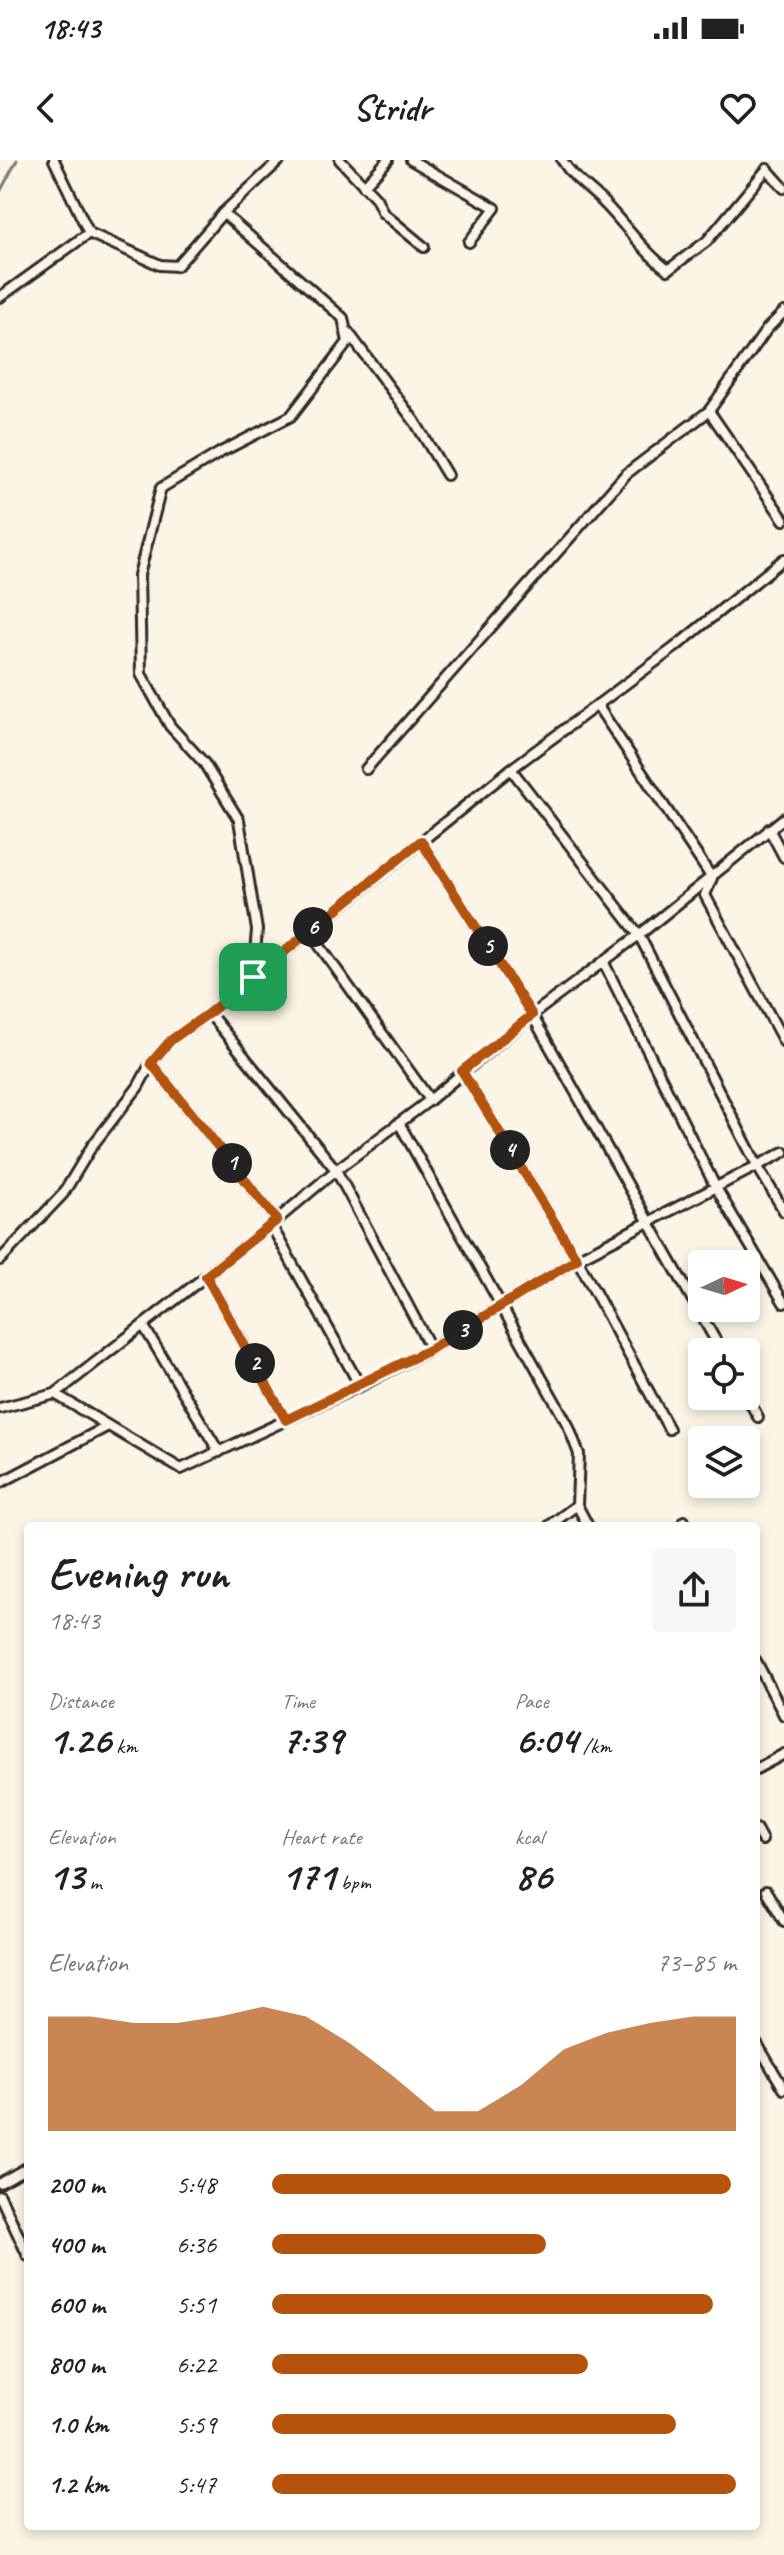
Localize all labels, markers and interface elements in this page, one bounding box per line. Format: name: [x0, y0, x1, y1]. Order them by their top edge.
text: 18:43: [40, 9, 100, 47]
text: Stridr: [353, 85, 431, 131]
icon: back: [24, 86, 68, 130]
icon: heart: [716, 86, 760, 130]
pin: 6: [293, 907, 333, 947]
text: 6: [308, 913, 318, 941]
pin: 5: [468, 926, 508, 966]
text: 5: [483, 932, 493, 960]
pin: [219, 943, 287, 1011]
icon: arrive: [231, 955, 275, 999]
pin: 4: [490, 1130, 530, 1170]
text: 4: [505, 1136, 515, 1164]
pin: 1: [212, 1143, 252, 1183]
text: 1: [227, 1149, 237, 1177]
north arrow: [688, 1250, 760, 1322]
map controls: [688, 1250, 760, 1498]
pin: 3: [443, 1310, 483, 1350]
text: 3: [458, 1316, 468, 1344]
button: locate: [688, 1338, 760, 1410]
pin: 2: [235, 1343, 275, 1383]
text: 2: [250, 1349, 260, 1377]
button: layers: [688, 1426, 760, 1498]
text: Evening run: [48, 1546, 228, 1601]
button: share: [652, 1548, 736, 1632]
text: 18:43: [48, 1604, 100, 1637]
text: Distance: [48, 1687, 114, 1715]
text: Time: [281, 1687, 315, 1715]
text: Pace: [515, 1687, 549, 1715]
text: 1.26: [48, 1715, 111, 1765]
text: 7:39: [281, 1715, 343, 1765]
text: 6:04: [515, 1715, 577, 1765]
text: km: [111, 1732, 138, 1760]
text: /km: [577, 1732, 612, 1760]
text: Elevation: [48, 1823, 116, 1851]
text: Heart rate: [281, 1823, 362, 1851]
text: kcal: [515, 1823, 544, 1851]
text: 13: [48, 1851, 84, 1901]
text: 171: [281, 1851, 335, 1901]
text: 86: [515, 1851, 552, 1901]
text: m: [84, 1868, 102, 1896]
text: bpm: [335, 1868, 371, 1896]
text: Elevation: [48, 1946, 128, 1979]
text: 73–85 m: [657, 1946, 736, 1979]
text: 200 m: [48, 2168, 104, 2201]
text: 5:48: [176, 2168, 216, 2201]
text: 400 m: [48, 2228, 104, 2261]
text: 6:36: [176, 2228, 216, 2261]
text: 600 m: [48, 2288, 105, 2321]
text: 5:51: [176, 2288, 216, 2321]
text: 800 m: [48, 2348, 104, 2381]
text: 6:22: [176, 2348, 216, 2381]
text: 1.0 km: [48, 2408, 108, 2441]
text: 5:59: [176, 2408, 216, 2441]
text: 1.2 km: [48, 2468, 108, 2501]
text: 5:47: [176, 2468, 216, 2501]

